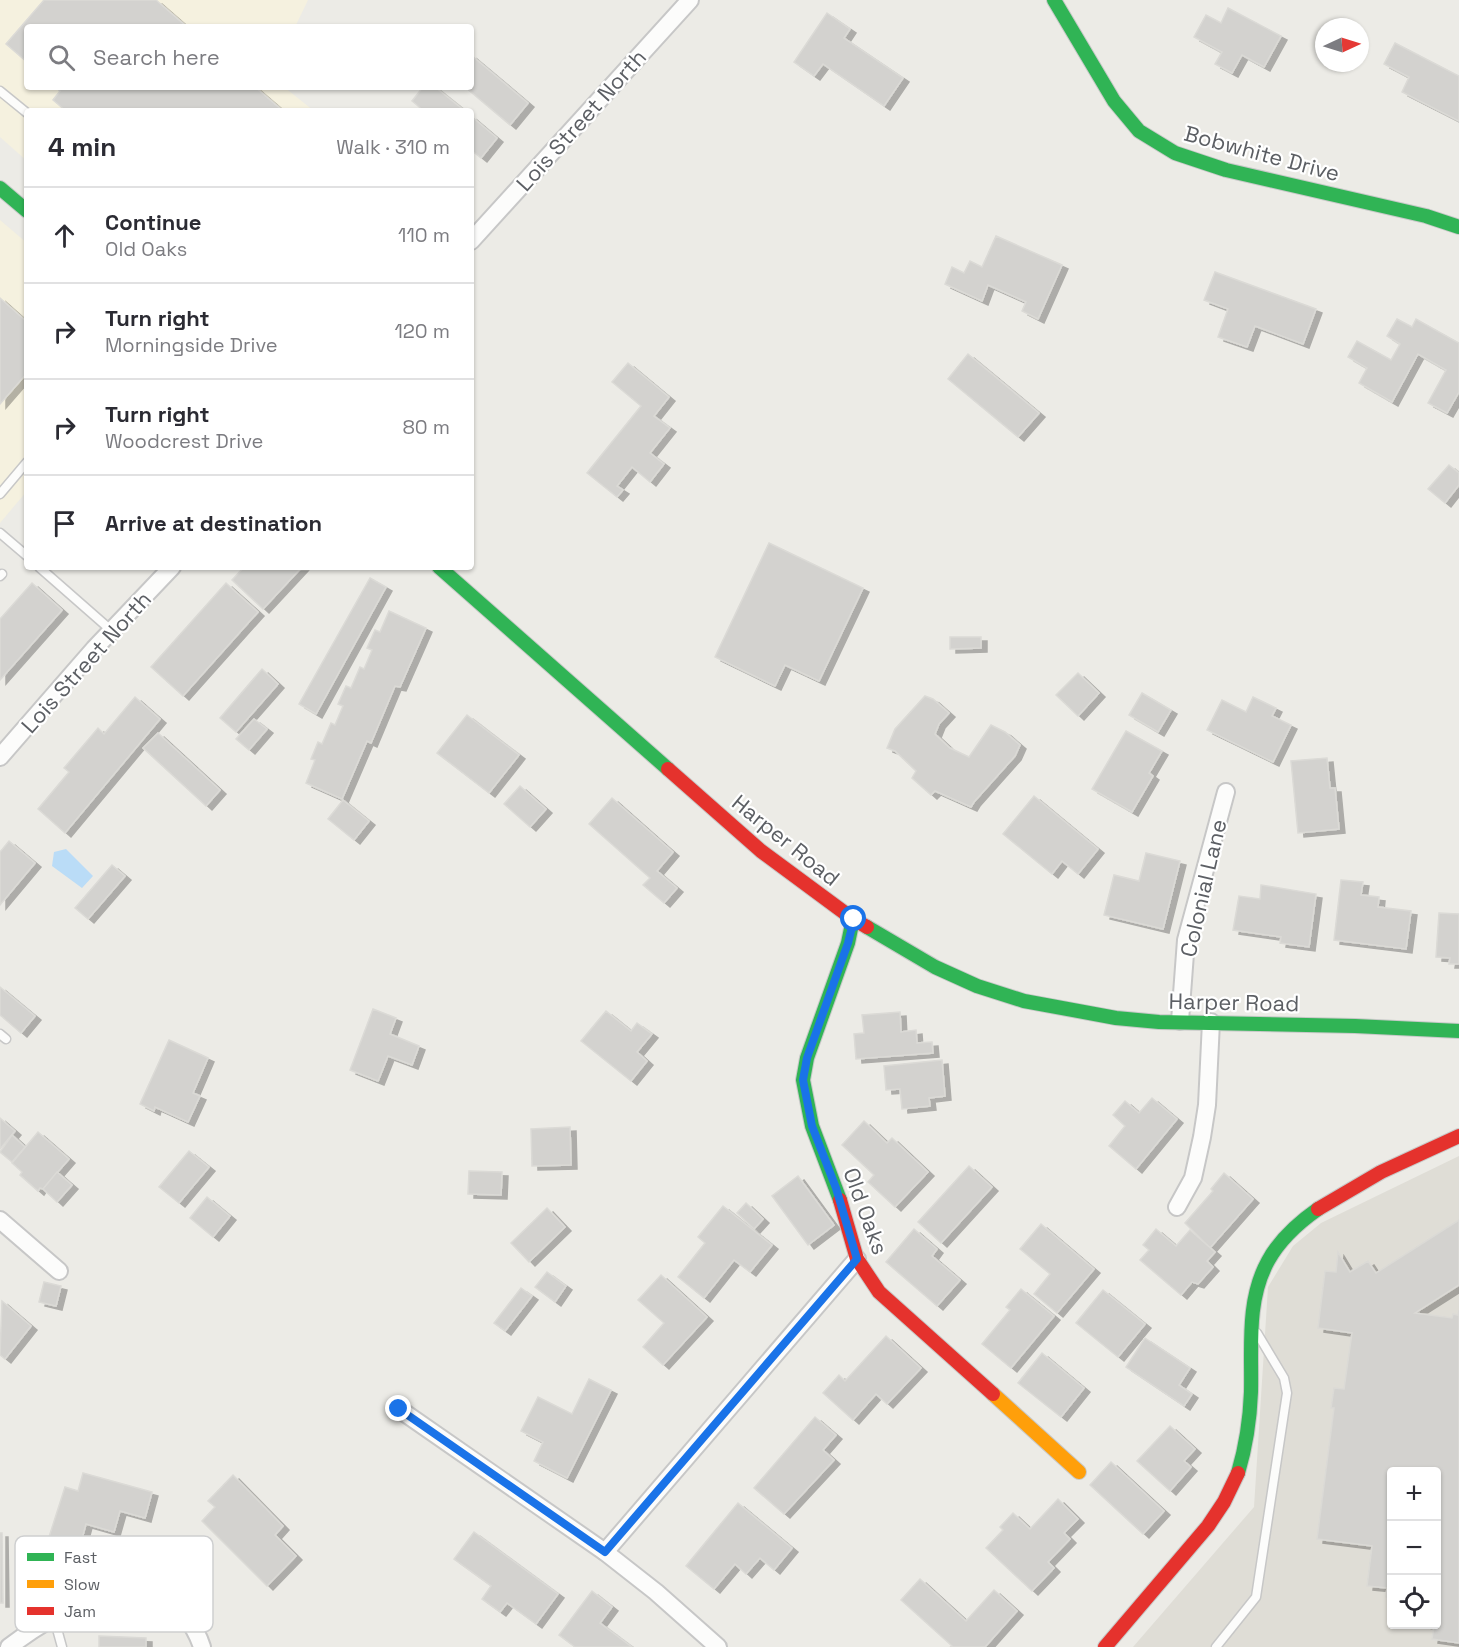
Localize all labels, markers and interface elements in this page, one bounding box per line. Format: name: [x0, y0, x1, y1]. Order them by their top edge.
north arrow: [1315, 18, 1369, 72]
search box: [24, 24, 474, 90]
icon: search: [45, 41, 78, 74]
text: Search here: [93, 43, 220, 71]
street label: Lois Street North: [510, 43, 652, 197]
street label: Bobwhite Drive: [1181, 119, 1343, 187]
text: 4 min: [48, 130, 116, 164]
text: Walk · 310 m: [336, 134, 450, 160]
text: Continue: [105, 208, 201, 236]
icon: ahead: [48, 219, 81, 252]
text: 110 m: [398, 222, 450, 248]
text: Old Oaks: [105, 236, 187, 262]
text: Turn right: [105, 304, 210, 332]
icon: right: [48, 315, 81, 348]
text: 120 m: [394, 318, 450, 344]
text: Morningside Drive: [105, 332, 278, 358]
text: Turn right: [105, 400, 210, 428]
icon: right: [48, 411, 81, 444]
text: 80 m: [402, 414, 450, 440]
text: Woodcrest Drive: [105, 428, 263, 454]
icon: arrive: [48, 507, 81, 540]
text: Arrive at destination: [105, 509, 322, 537]
street label: Lois Street North: [15, 585, 157, 739]
street label: Harper Road: [726, 788, 846, 892]
street label: Colonial Lane: [1174, 816, 1232, 960]
route start: [840, 905, 866, 931]
street label: Harper Road: [1169, 987, 1299, 1017]
street label: Old Oaks: [837, 1164, 895, 1258]
route end: [385, 1395, 411, 1421]
map controls: [1387, 1467, 1441, 1629]
button: +: [1387, 1467, 1441, 1521]
button: −: [1387, 1521, 1441, 1575]
legend: [15, 1536, 213, 1632]
text: Fast: [64, 1547, 97, 1568]
text: Slow: [64, 1574, 100, 1595]
button: locate: [1387, 1575, 1441, 1629]
text: Jam: [64, 1601, 96, 1622]

